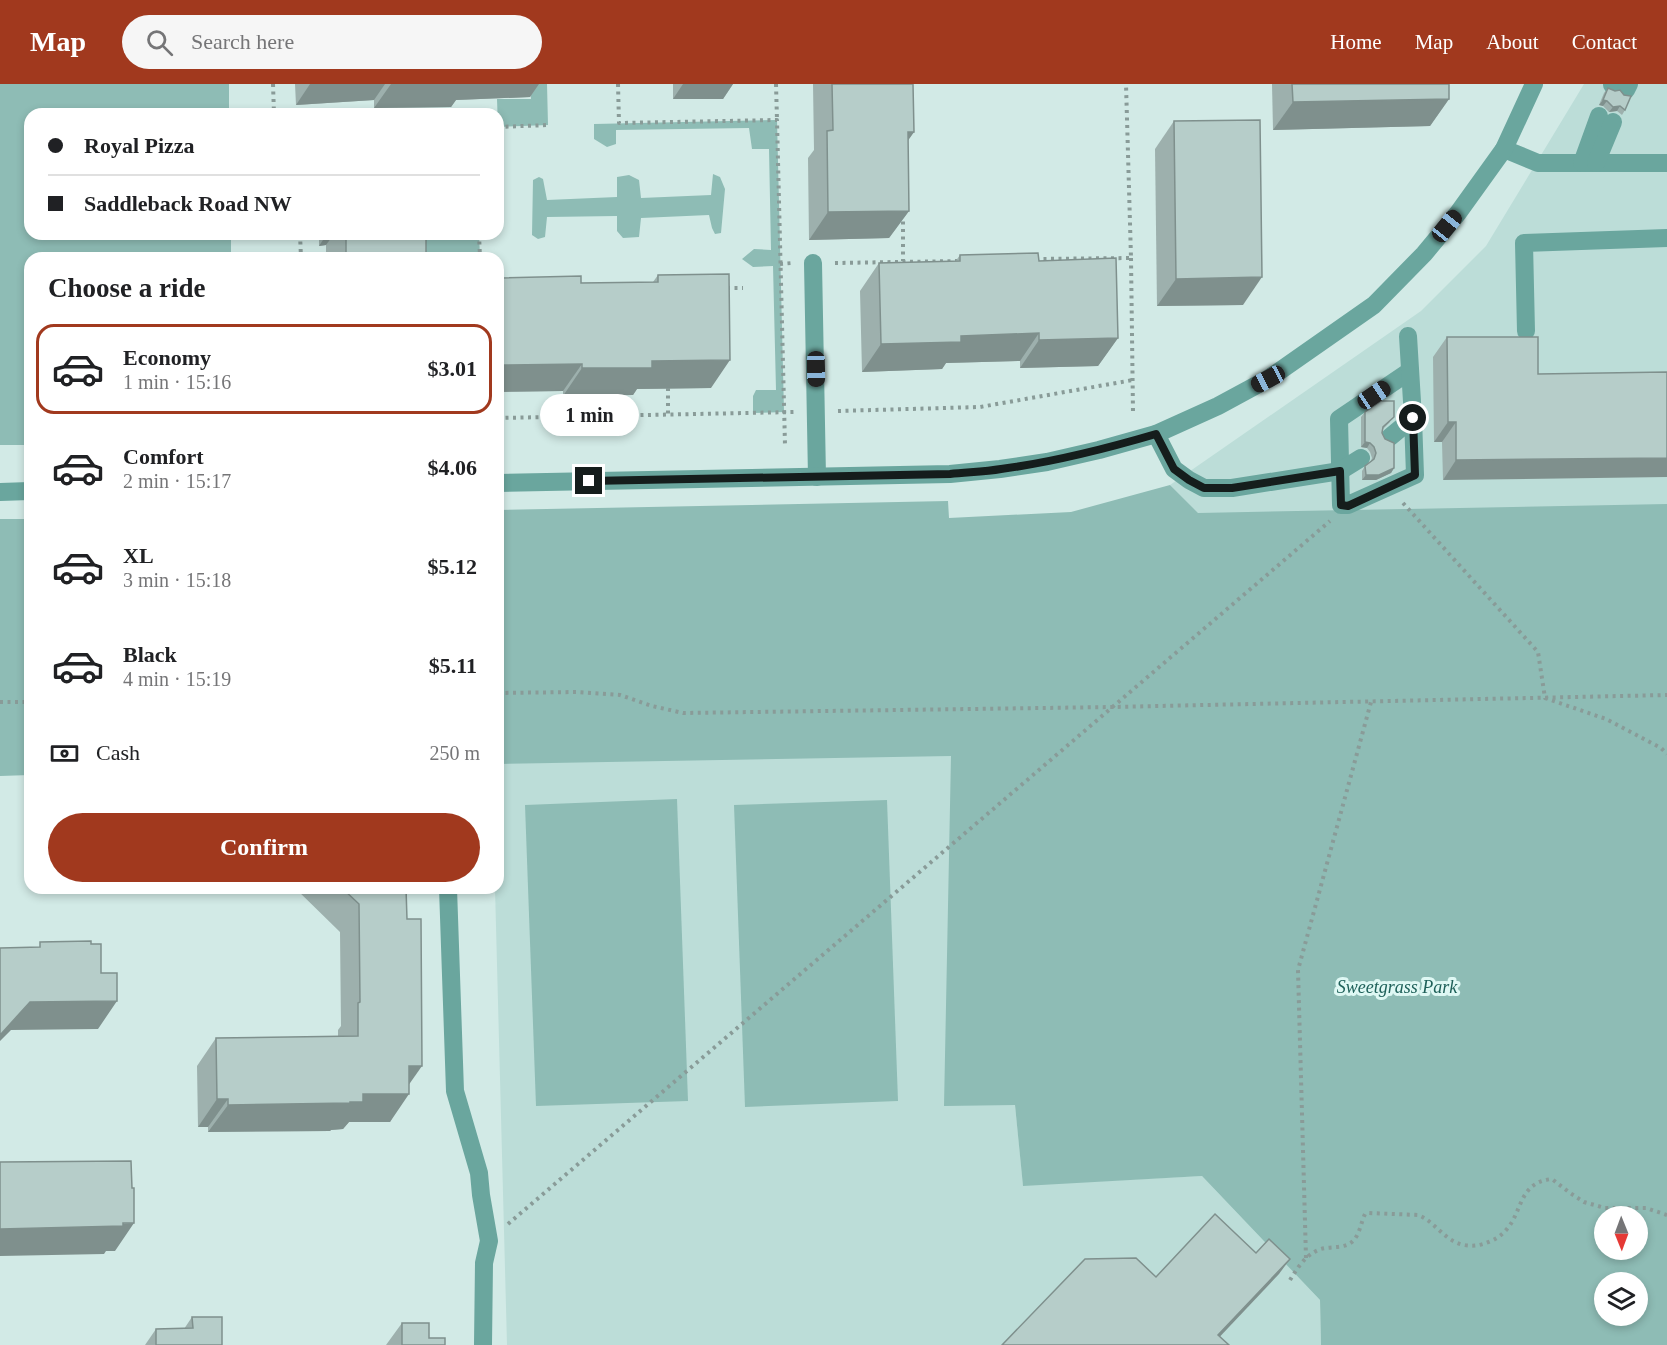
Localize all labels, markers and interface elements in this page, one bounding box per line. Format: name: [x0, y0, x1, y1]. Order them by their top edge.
search box: [122, 15, 542, 69]
text: Map: [30, 26, 86, 57]
icon: search: [143, 26, 176, 59]
text: Search here: [191, 29, 294, 54]
text: Home: [1330, 30, 1382, 54]
text: Map: [1415, 30, 1453, 54]
text: About: [1486, 30, 1539, 54]
text: Contact: [1572, 30, 1637, 54]
text: Royal Pizza: [84, 133, 195, 158]
text: Saddleback Road NW: [84, 191, 292, 216]
car: [1429, 206, 1465, 246]
text: Choose a ride: [48, 273, 206, 303]
icon: car: [51, 342, 105, 396]
text: Economy: [123, 345, 211, 370]
car: [807, 351, 825, 387]
text: $3.01: [428, 356, 477, 381]
car: [1248, 363, 1288, 395]
text: 1 min · 15:16: [123, 371, 231, 393]
car: [1354, 377, 1394, 413]
callout: 1 min: [540, 394, 638, 436]
text: 1 min: [565, 404, 614, 426]
route start: [1399, 404, 1426, 431]
icon: car: [51, 441, 105, 495]
text: Comfort: [123, 444, 204, 469]
text: $4.06: [428, 455, 477, 480]
route end: [575, 467, 602, 494]
text: 2 min · 15:17: [123, 470, 231, 492]
icon: car: [51, 540, 105, 594]
text: XL: [123, 543, 154, 568]
text: $5.12: [428, 554, 477, 579]
text: 3 min · 15:18: [123, 569, 231, 591]
icon: car: [51, 639, 105, 693]
text: Black: [123, 642, 177, 667]
text: $5.11: [429, 653, 477, 678]
text: 4 min · 15:19: [123, 668, 231, 690]
icon: cash: [48, 737, 81, 770]
text: Cash: [96, 740, 140, 765]
text: 250 m: [429, 742, 480, 764]
button: Confirm: [48, 813, 480, 882]
park label: Sweetgrass Park: [1337, 977, 1458, 997]
north arrow: [1594, 1206, 1648, 1260]
map controls: [1594, 1206, 1648, 1326]
button: layers: [1594, 1272, 1648, 1326]

